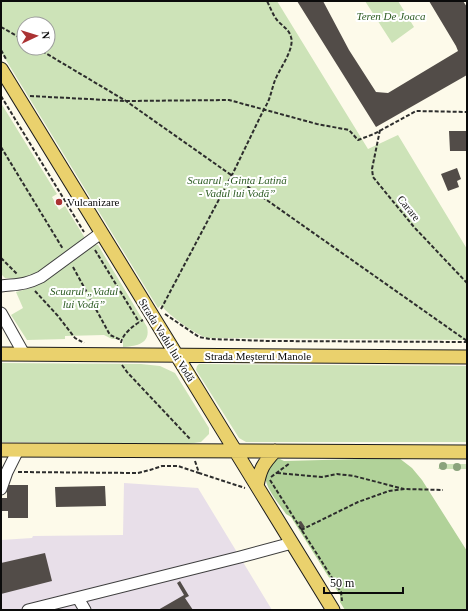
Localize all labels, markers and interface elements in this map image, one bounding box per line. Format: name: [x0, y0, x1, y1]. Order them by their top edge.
park label: Teren De Joaca: [357, 10, 426, 22]
north arrow: [16, 16, 56, 56]
text: N: [40, 31, 52, 40]
park label: Scuarul „Ginta Latină - Vadul lui Vodă”: [187, 174, 287, 199]
street label: Carare: [395, 193, 423, 223]
place label: Vulcanizare: [67, 196, 120, 208]
marker: Vulcanizare: [54, 197, 64, 207]
park label: Scuarul „Vadul lui Vodă”: [50, 285, 118, 310]
street label: Strada Vadul lui Vodă: [137, 296, 197, 384]
street label: Strada Meșterul Manole: [205, 350, 311, 362]
scale bar: [324, 569, 403, 595]
text: 50 m: [330, 576, 355, 590]

